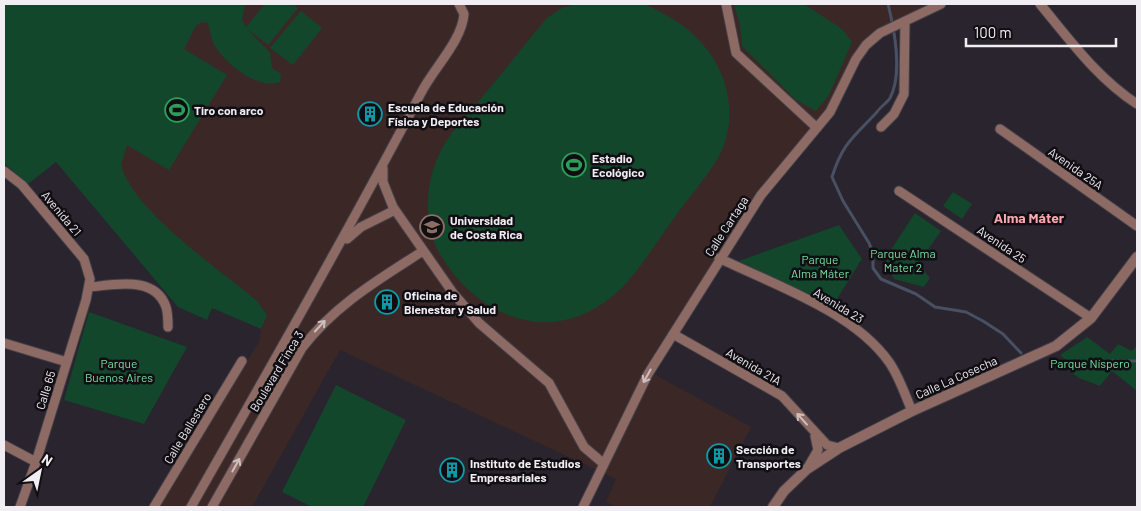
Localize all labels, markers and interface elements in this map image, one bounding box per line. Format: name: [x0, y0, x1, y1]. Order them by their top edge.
scale bar: [966, 15, 1116, 47]
text: 100 m: [974, 23, 1012, 41]
sports icon: Tiro con arco: [164, 97, 190, 123]
place label: Escuela de Educación Física y Deportes: [388, 100, 504, 128]
building icon: Escuela de Educación Física y Deportes: [357, 101, 383, 127]
place label: Tiro con arco: [194, 103, 264, 117]
street label: Avenida 25A: [1046, 144, 1106, 192]
place label: Estadio Ecológico: [592, 151, 645, 179]
sports icon: Estadio Ecológico: [561, 152, 587, 178]
street label: Avenida 21: [39, 188, 85, 238]
street label: Calle Cartaga: [701, 193, 751, 259]
district label: Alma Máter: [994, 209, 1065, 226]
place label: Universidad de Costa Rica: [450, 213, 522, 241]
school or university icon: Universidad de Costa Rica: [419, 214, 445, 240]
street label: Avenida 25: [975, 223, 1029, 265]
park label: Parque Alma Mater 2: [870, 246, 936, 274]
park label: Parque Alma Máter: [791, 252, 850, 280]
street label: Avenida 23: [811, 285, 867, 325]
place label: Oficina de Bienestar y Salud: [404, 288, 496, 316]
building icon: Oficina de Bienestar y Salud: [374, 289, 400, 315]
one-way arrow: [314, 320, 326, 332]
street label: Boulevard Finca 3: [246, 328, 306, 414]
street label: Avenida 21A: [724, 345, 784, 387]
street label: Calle La Cosecha: [913, 353, 999, 401]
park label: Parque Buenos Aires: [85, 356, 153, 384]
park label: Parque Níspero: [1050, 356, 1130, 370]
one-way arrow: [642, 368, 652, 382]
street label: Calle 65: [32, 369, 58, 411]
street label: Calle Ballestero: [160, 390, 214, 466]
one-way arrow: [797, 412, 808, 425]
place label: Sección de Transportes: [736, 442, 801, 470]
building icon: Sección de Transportes: [706, 443, 732, 469]
north arrow: [15, 446, 65, 496]
text: N: [39, 450, 56, 469]
place label: Instituto de Estudios Empresariales: [470, 456, 580, 484]
one-way arrow: [231, 457, 241, 472]
building icon: Instituto de Estudios Empresariales: [439, 457, 465, 483]

